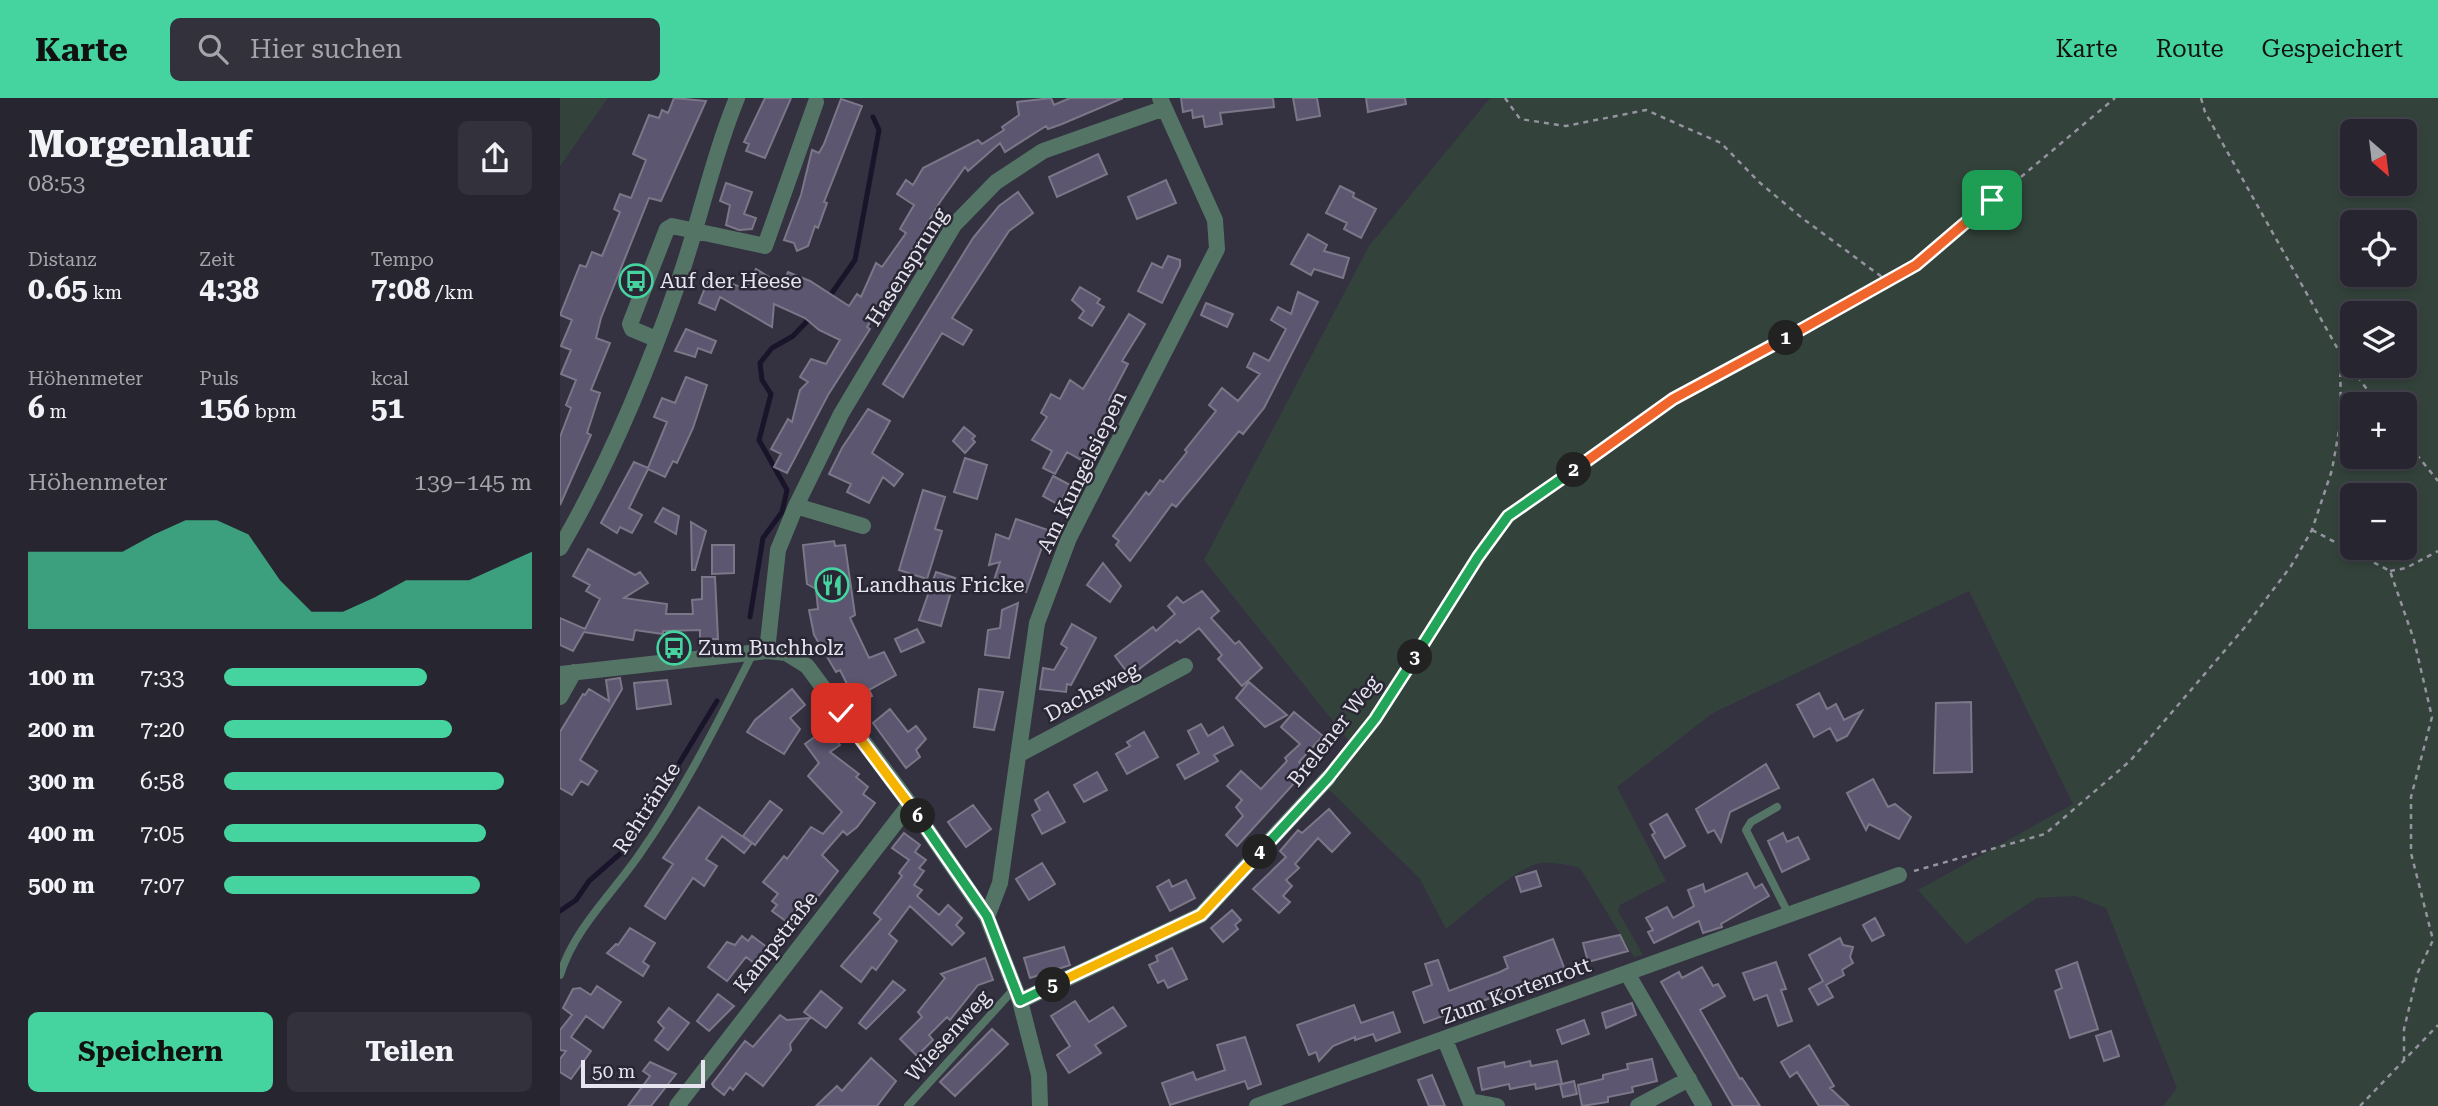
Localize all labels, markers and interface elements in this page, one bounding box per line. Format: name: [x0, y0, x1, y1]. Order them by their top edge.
search box: [170, 18, 660, 81]
text: Karte: [35, 30, 128, 69]
icon: search: [194, 30, 232, 68]
text: Hier suchen: [250, 34, 402, 64]
text: Karte: [2055, 35, 2118, 63]
text: Route: [2156, 35, 2224, 63]
text: Gespeichert: [2262, 35, 2403, 63]
north arrow: [2340, 119, 2417, 196]
map controls: [2340, 119, 2417, 560]
button: share: [458, 121, 532, 195]
text: Morgenlauf: [28, 122, 252, 166]
text: 08:53: [28, 170, 85, 197]
pin: [1962, 170, 2022, 230]
icon: arrive: [1973, 181, 2011, 219]
street label: Hasensprung: [861, 204, 953, 330]
button: locate: [2340, 210, 2417, 287]
text: Distanz: [28, 248, 96, 271]
text: Zeit: [199, 248, 235, 271]
text: Tempo: [371, 248, 434, 271]
bus stop icon: Auf der Heese: [617, 262, 655, 300]
place label: Auf der Heese: [660, 269, 802, 293]
text: 0.65: [28, 271, 88, 306]
text: 4:38: [199, 271, 259, 306]
text: 7:08: [371, 271, 430, 306]
text: km: [88, 281, 122, 304]
text: /km: [430, 281, 474, 304]
button: layers: [2340, 301, 2417, 378]
pin: 1: [1768, 320, 1804, 356]
text: 1: [1780, 326, 1791, 349]
text: Höhenmeter: [28, 367, 143, 390]
text: Puls: [199, 367, 239, 390]
text: kcal: [371, 367, 409, 390]
street label: Am Kungelsiepen: [1032, 387, 1132, 557]
text: 6: [28, 390, 45, 425]
text: 156: [199, 390, 250, 425]
text: 51: [371, 390, 404, 425]
button: +: [2340, 392, 2417, 469]
text: m: [45, 400, 67, 423]
text: bpm: [250, 400, 297, 423]
pin: 2: [1556, 452, 1592, 488]
text: 2: [1568, 458, 1579, 481]
text: Höhenmeter: [28, 469, 167, 496]
text: 139–145 m: [414, 469, 532, 496]
button: −: [2340, 483, 2417, 560]
restaurant icon: Landhaus Fricke: [813, 566, 851, 604]
place label: Landhaus Fricke: [856, 573, 1025, 597]
bus stop icon: Zum Buchholz: [655, 629, 693, 667]
place label: Zum Buchholz: [698, 636, 844, 660]
pin: 3: [1398, 640, 1432, 674]
text: 3: [1409, 645, 1420, 668]
street label: Dachsweg: [1041, 657, 1143, 727]
text: 100 m: [28, 664, 95, 691]
text: 7:33: [140, 664, 185, 691]
street label: Brelener Weg: [1283, 671, 1385, 791]
pin: [811, 683, 871, 743]
icon: check: [822, 694, 860, 732]
text: 200 m: [28, 716, 95, 743]
text: 7:20: [140, 716, 185, 743]
street label: Rehtränke: [609, 758, 685, 858]
text: 300 m: [28, 768, 95, 795]
text: 6:58: [140, 768, 185, 795]
pin: 6: [900, 798, 936, 834]
text: 6: [912, 804, 923, 827]
text: 400 m: [28, 820, 95, 847]
text: 7:05: [140, 820, 185, 847]
pin: 4: [1242, 834, 1278, 870]
text: 4: [1254, 840, 1265, 863]
text: 500 m: [28, 872, 95, 899]
text: 7:07: [140, 872, 185, 899]
street label: Kampstraße: [729, 887, 823, 997]
street label: Zum Kortenrott: [1438, 953, 1594, 1029]
pin: 5: [1036, 968, 1070, 1002]
text: 5: [1047, 973, 1058, 996]
street label: Wiesenweg: [901, 985, 995, 1087]
button: Speichern: [28, 1012, 273, 1092]
button: Teilen: [287, 1012, 532, 1092]
scale bar: [581, 1057, 705, 1089]
text: 50 m: [592, 1060, 635, 1083]

